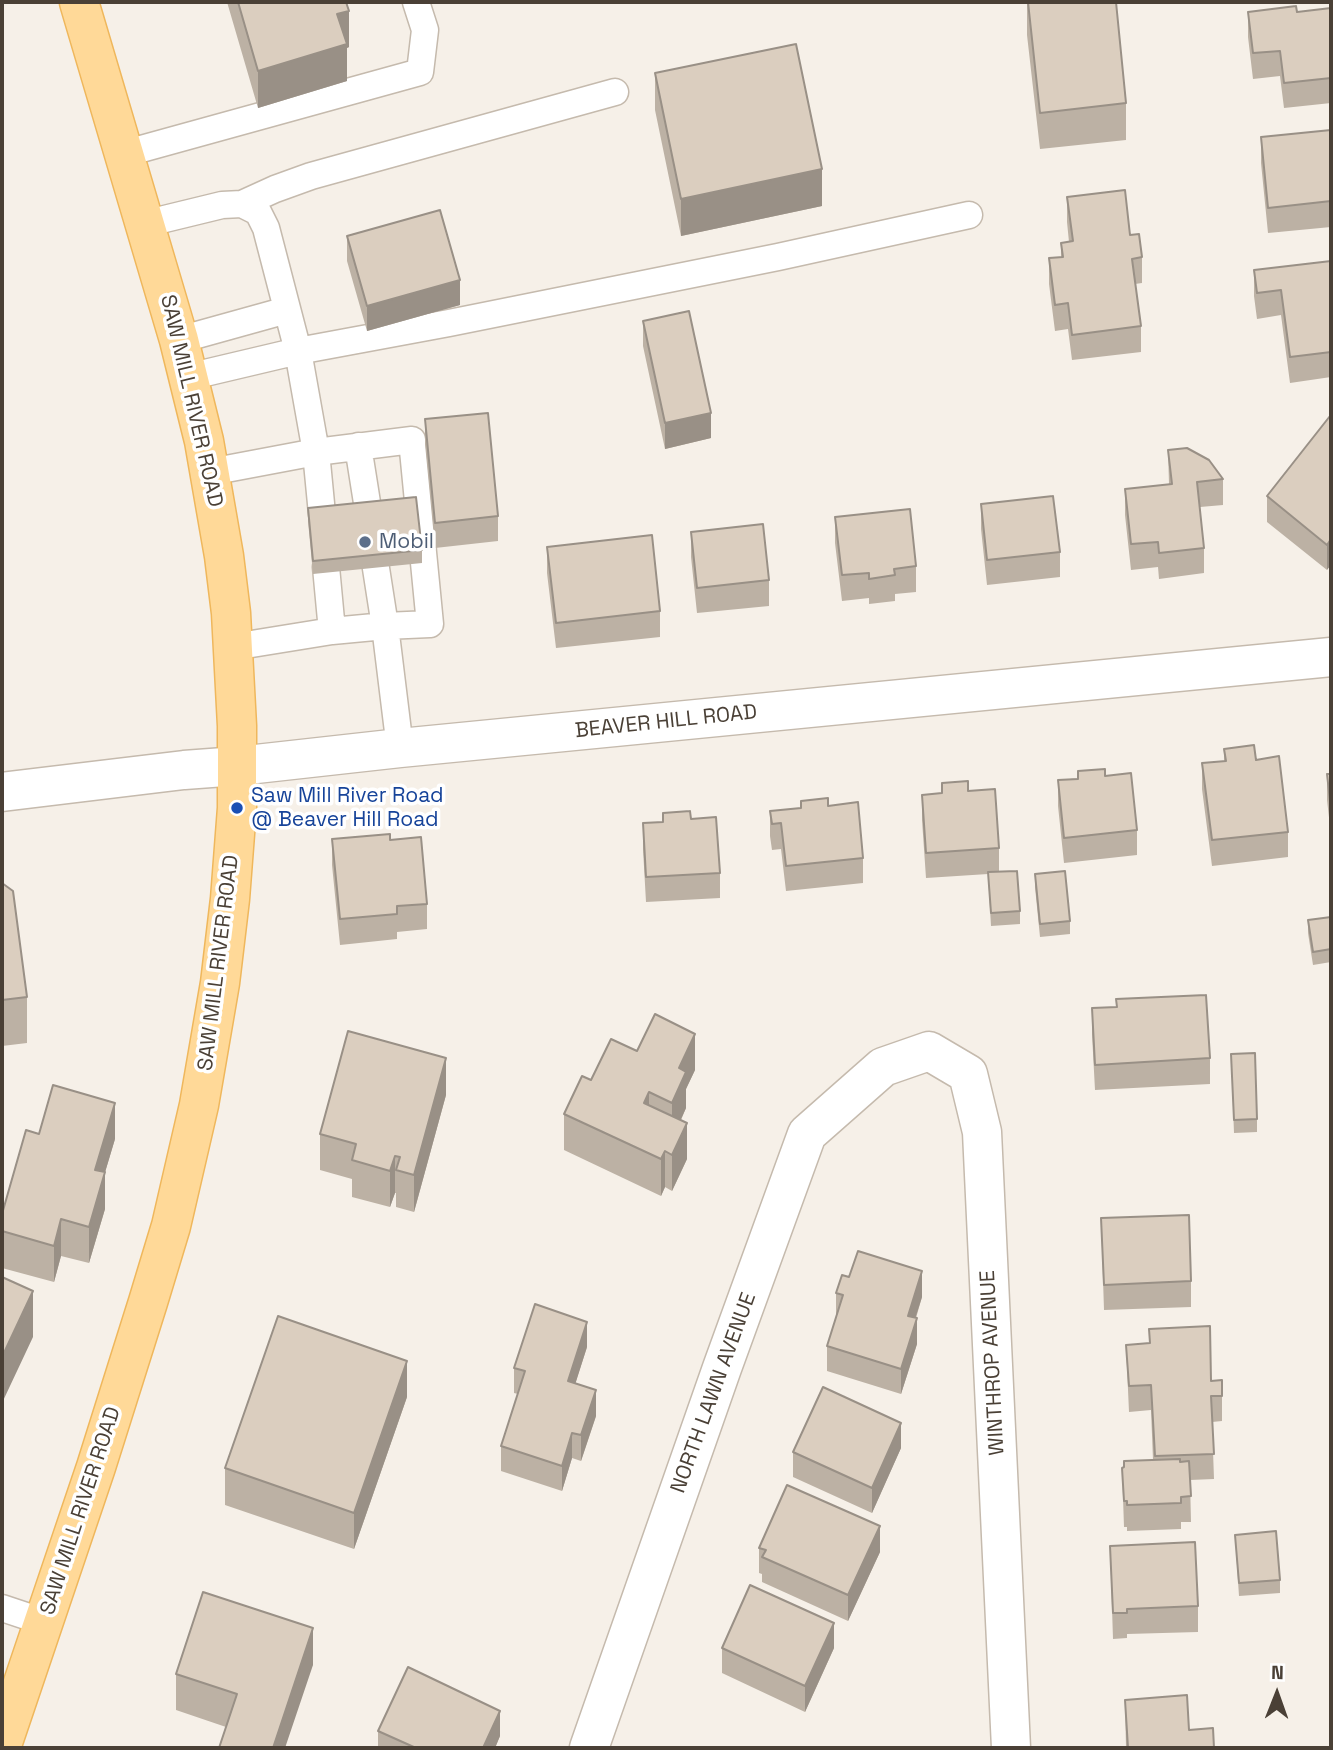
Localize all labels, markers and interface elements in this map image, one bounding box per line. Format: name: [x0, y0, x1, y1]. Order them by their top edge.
street label: SAW MILL RIVER ROAD: [154, 292, 228, 510]
place label: Mobil: [379, 529, 434, 555]
marker: Mobil: [357, 534, 373, 550]
street label: BEAVER HILL ROAD: [574, 700, 758, 744]
place label: Saw Mill River Road @ Beaver Hill Road: [251, 783, 444, 833]
marker: Saw Mill River Road @ Beaver Hill Road: [229, 800, 245, 816]
street label: SAW MILL RIVER ROAD: [193, 854, 245, 1072]
street label: WINTHROP AVENUE: [976, 1270, 1010, 1456]
street label: NORTH LAWN AVENUE: [666, 1289, 762, 1497]
street label: SAW MILL RIVER ROAD: [35, 1404, 127, 1618]
north arrow: [1242, 1659, 1312, 1729]
text: N: [1271, 1660, 1284, 1685]

